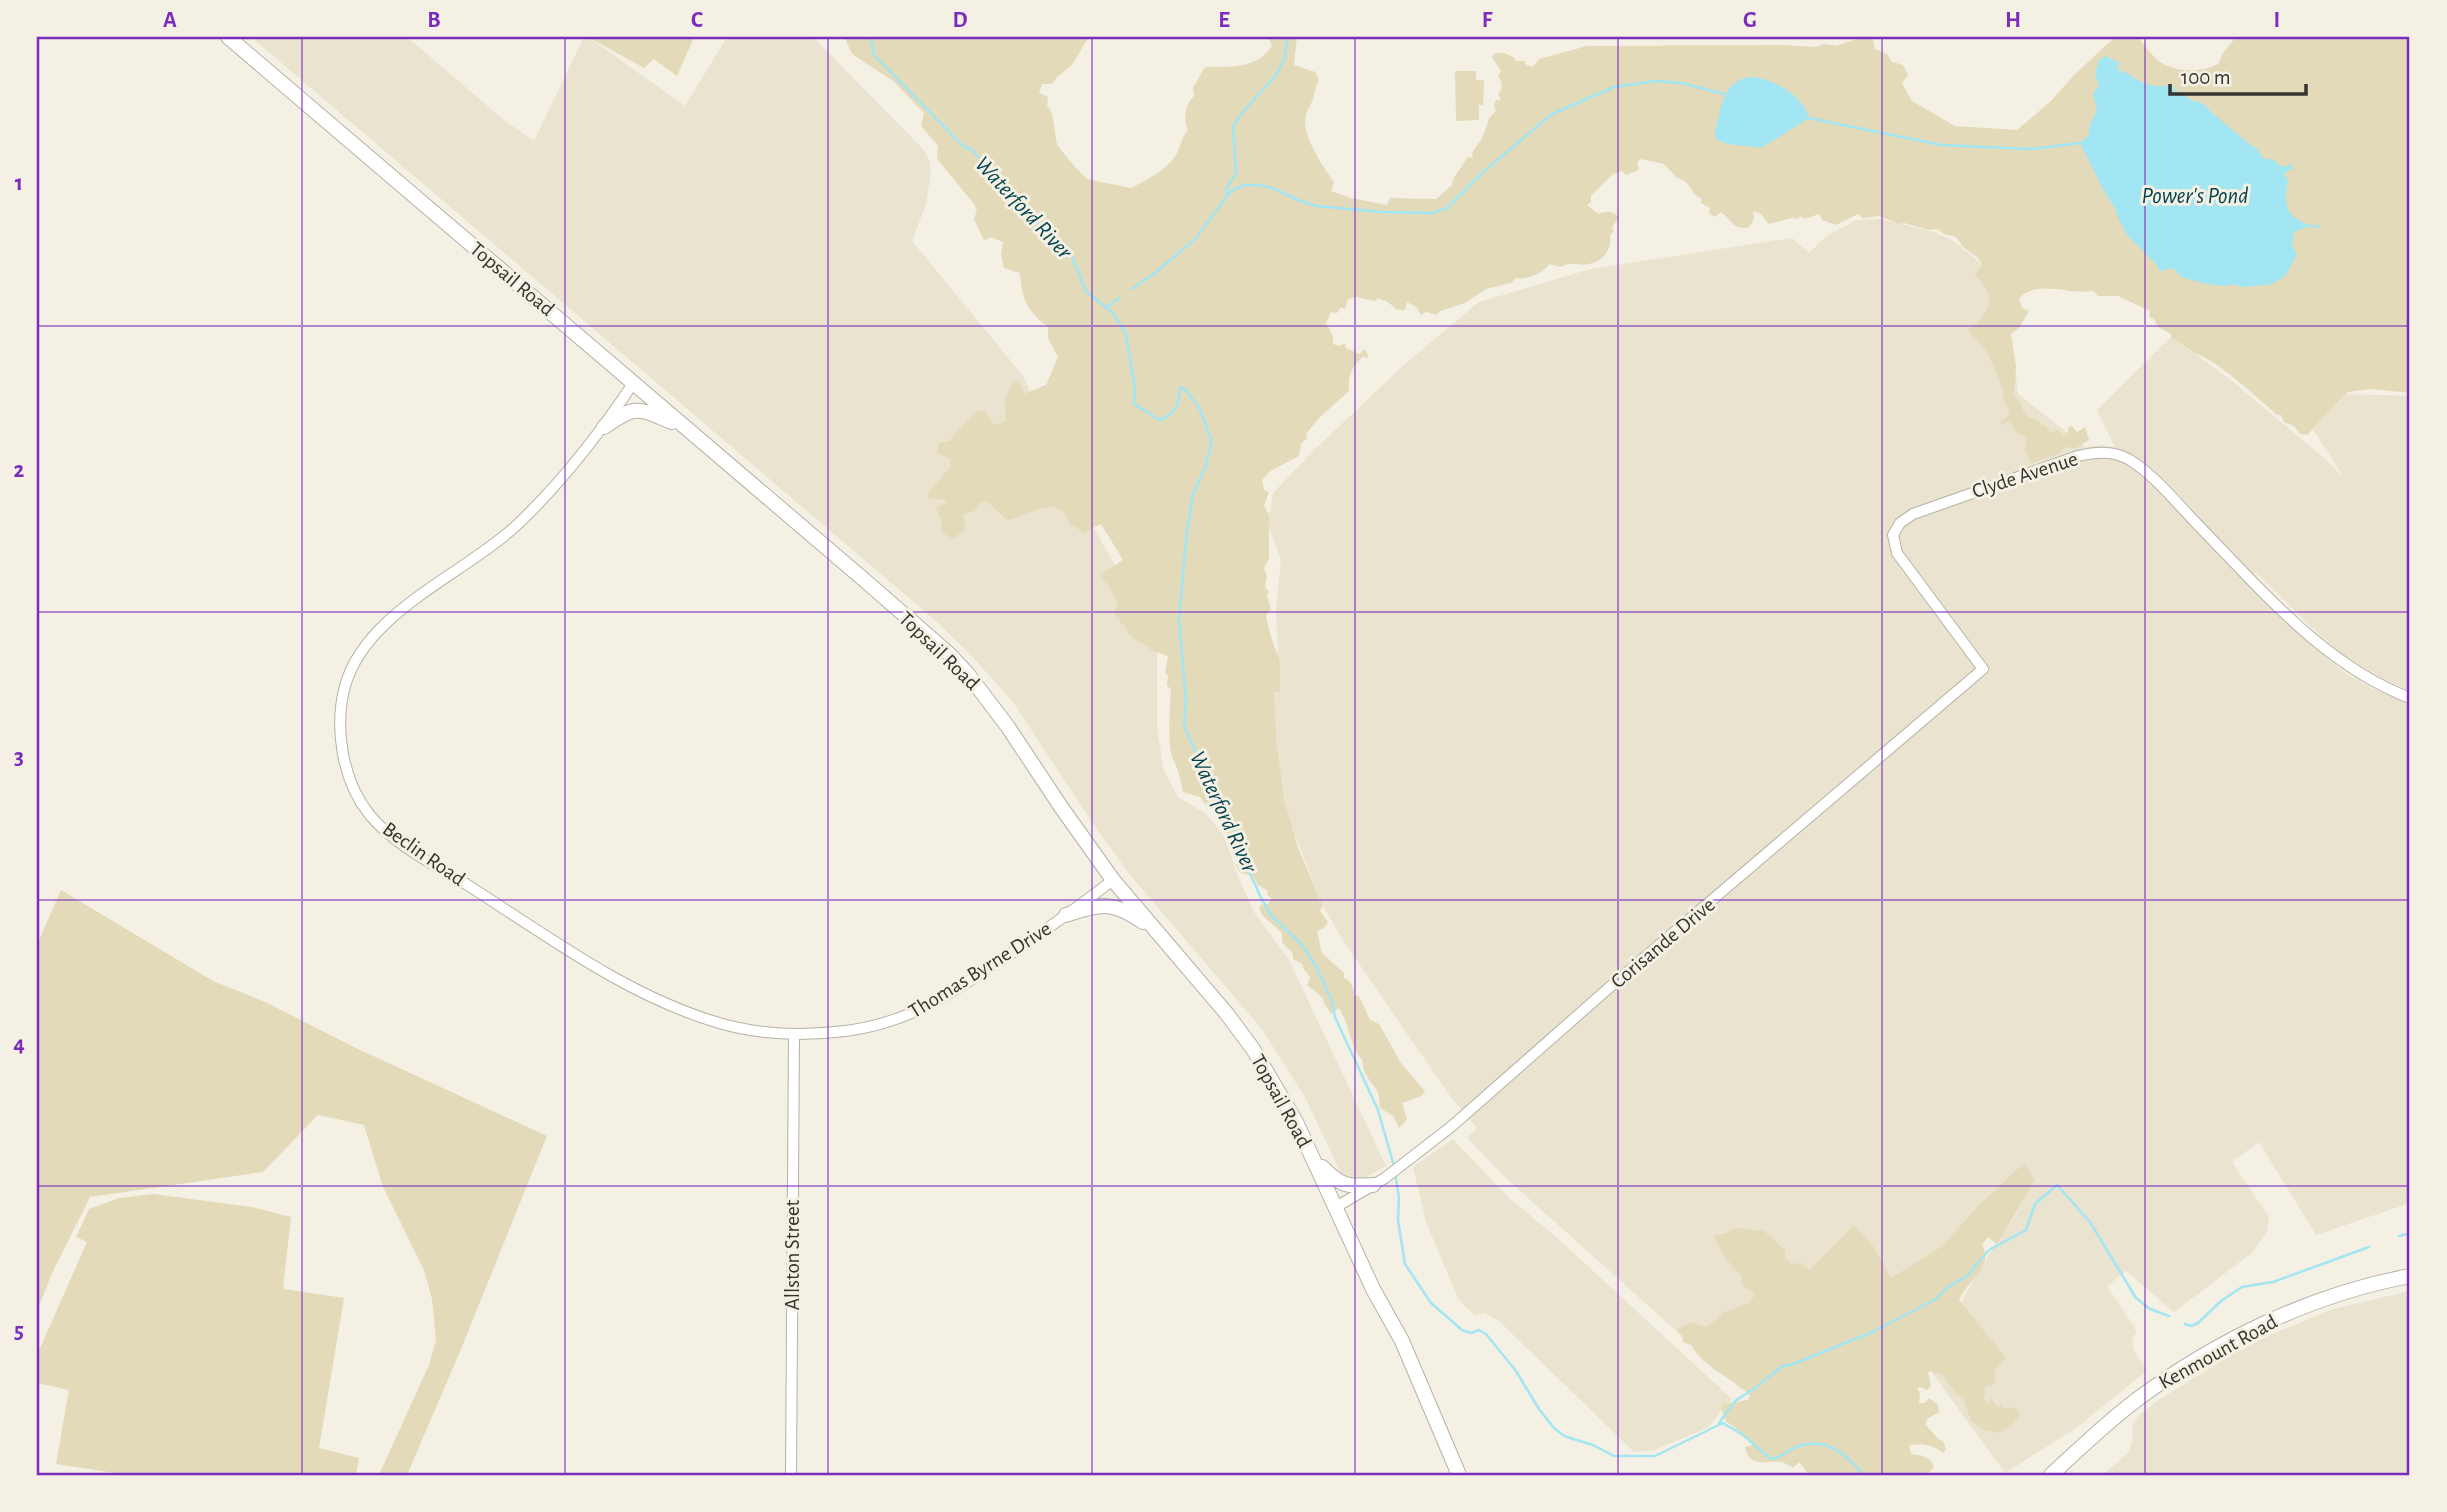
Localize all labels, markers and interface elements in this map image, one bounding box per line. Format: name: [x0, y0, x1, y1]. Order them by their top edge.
text: A: [163, 9, 177, 32]
text: B: [427, 9, 441, 32]
text: C: [691, 9, 703, 32]
text: D: [952, 9, 968, 32]
text: E: [1218, 9, 1230, 32]
text: F: [1482, 9, 1493, 32]
text: G: [1743, 9, 1757, 32]
text: H: [2005, 9, 2021, 32]
text: I: [2274, 9, 2280, 32]
scale bar: [2170, 52, 2307, 96]
text: 100 m: [2181, 67, 2231, 88]
water label: Waterford River: [970, 152, 1076, 264]
text: 1: [15, 172, 23, 195]
water label: Power's Pond: [2142, 185, 2248, 208]
street label: Topsail Road: [466, 238, 558, 320]
street label: Clyde Avenue: [1969, 448, 2081, 502]
text: 2: [14, 459, 25, 482]
street label: Topsail Road: [895, 608, 983, 694]
text: 3: [14, 746, 24, 769]
water label: Waterford River: [1185, 748, 1261, 877]
street label: Beclin Road: [379, 818, 469, 890]
street label: Corisande Drive: [1607, 894, 1719, 992]
street label: Thomas Byrne Drive: [905, 918, 1055, 1022]
text: 4: [13, 1033, 25, 1056]
street label: Topsail Road: [1247, 1051, 1315, 1151]
street label: Allston Street: [782, 1199, 803, 1310]
street label: Kenmount Road: [2155, 1311, 2281, 1393]
text: 5: [14, 1320, 24, 1343]

